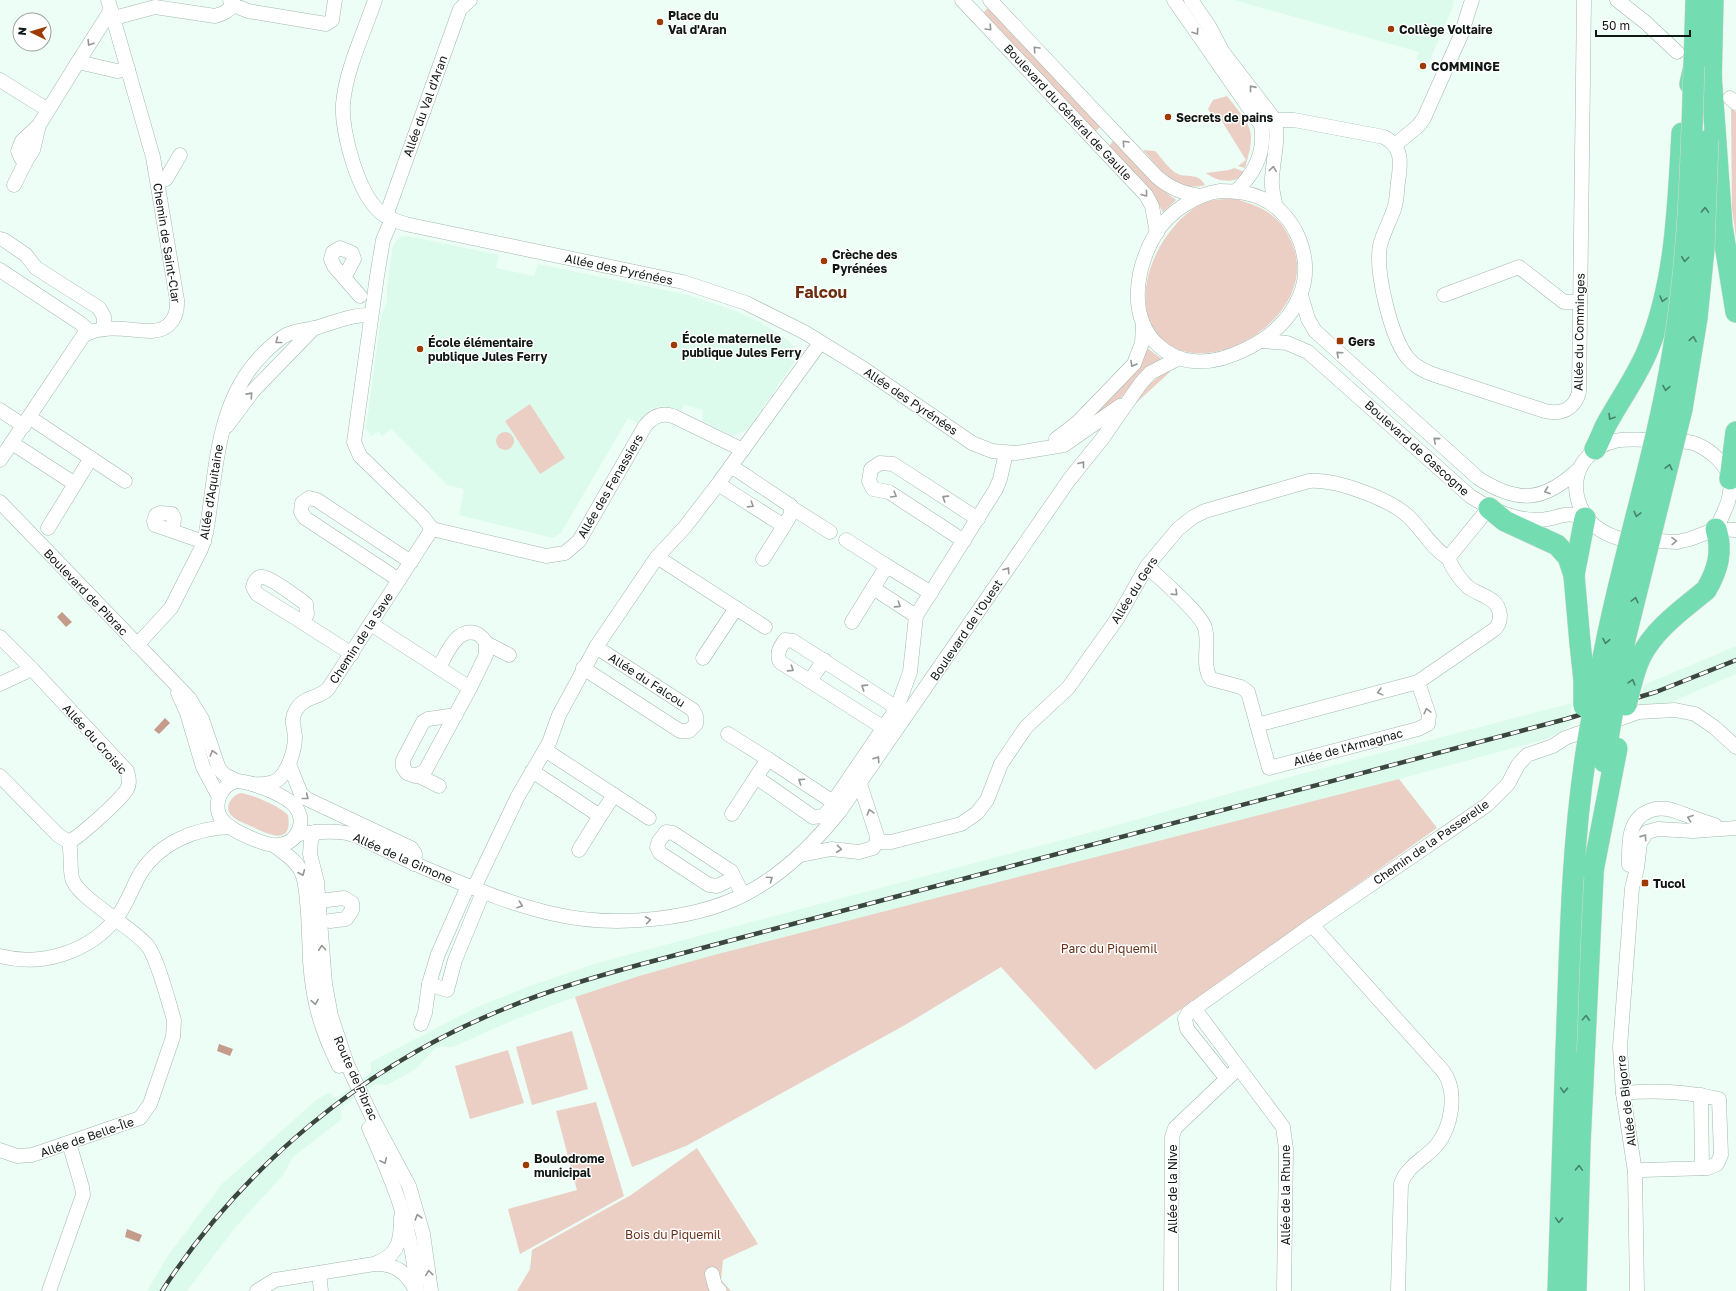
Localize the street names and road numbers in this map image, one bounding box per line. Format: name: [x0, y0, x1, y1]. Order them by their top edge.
street label: Boulevard du Général de Gaulle: [1001, 41, 1135, 183]
street label: Allée du Val d'Aran: [400, 53, 450, 159]
street label: Chemin de Saint-Clar: [150, 182, 184, 305]
street label: Allée des Pyrénées: [564, 250, 674, 288]
street label: Allée du Comminges: [1570, 273, 1588, 391]
street label: Allée des Pyrénées: [861, 364, 961, 438]
street label: Boulevard de Gascogne: [1362, 397, 1472, 499]
street label: Allée des Fenassiers: [574, 431, 646, 541]
street label: Allée d'Aquitaine: [196, 443, 226, 541]
street label: Boulevard de Pibrac: [41, 546, 132, 639]
street label: Allée du Gers: [1107, 554, 1161, 626]
street label: Boulevard de l'Ouest: [927, 576, 1005, 683]
street label: Chemin de la Save: [326, 590, 396, 686]
street label: Allée du Falcou: [606, 650, 688, 710]
street label: Allée du Croisic: [60, 701, 131, 777]
street label: Allée de l'Armagnac: [1292, 725, 1405, 769]
street label: Chemin de la Passerelle: [1370, 796, 1492, 888]
street label: Allée de la Gimone: [351, 829, 455, 887]
street label: Route de Pibrac: [331, 1033, 382, 1123]
street label: Allée de Bigorre: [1613, 1055, 1639, 1147]
street label: Allée de Belle-Île: [38, 1114, 136, 1160]
street label: Allée de la Nive: [1165, 1144, 1180, 1234]
street label: Allée de la Rhune: [1278, 1145, 1293, 1245]

